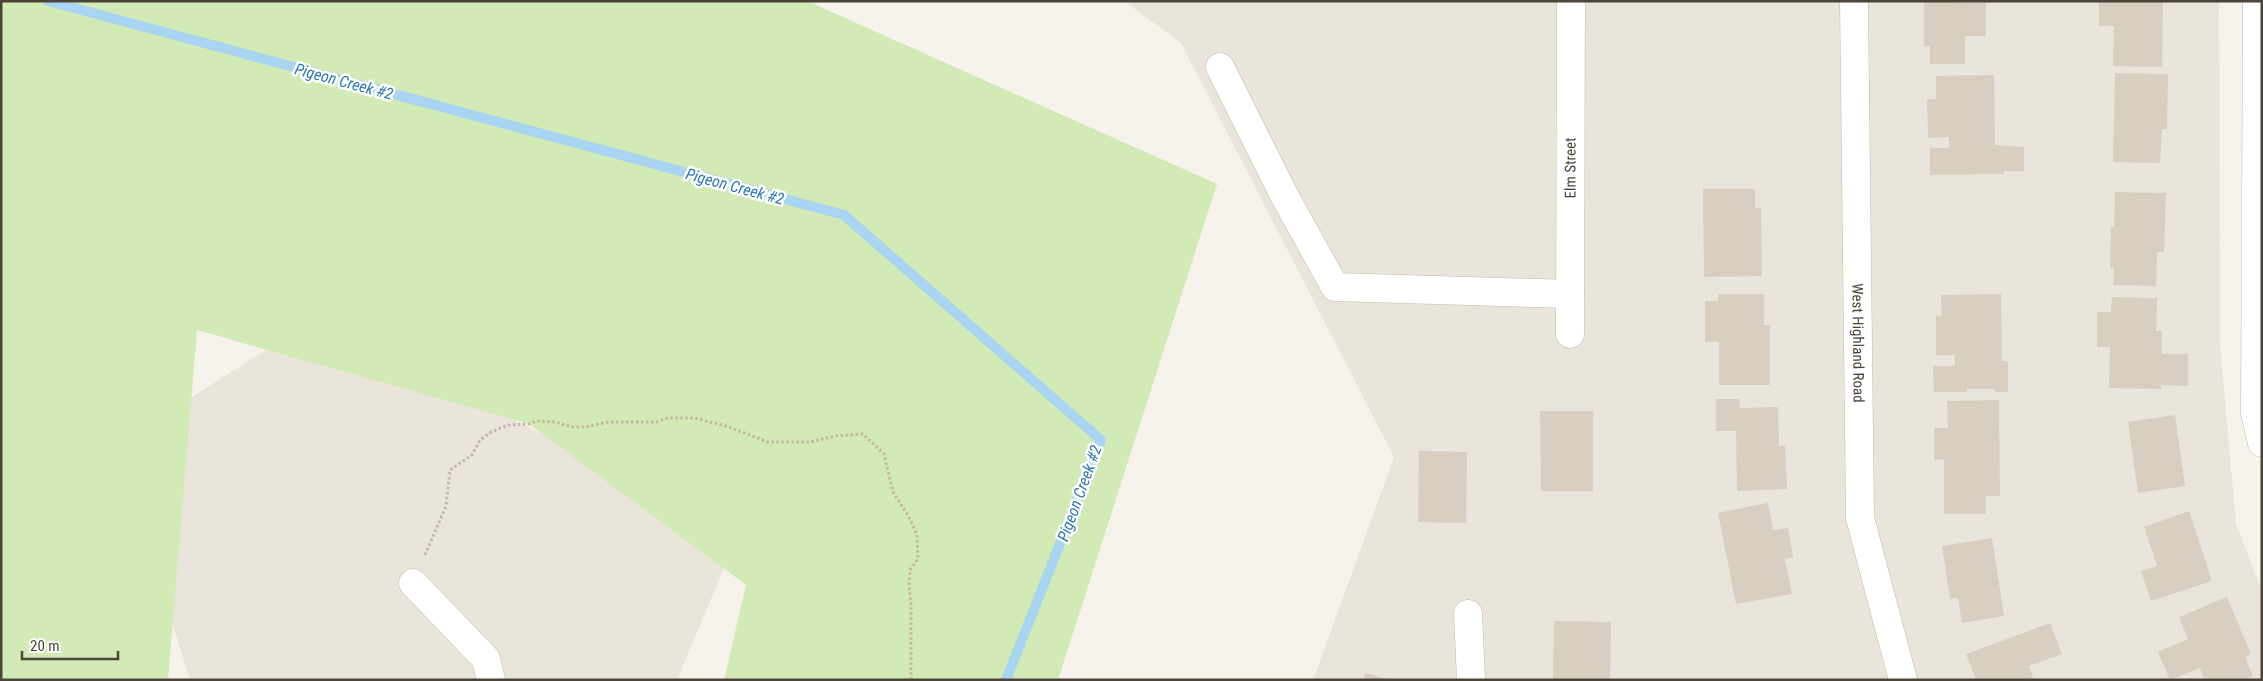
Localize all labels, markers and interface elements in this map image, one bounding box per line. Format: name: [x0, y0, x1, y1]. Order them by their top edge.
water label: Pigeon Creek #2: [293, 59, 395, 104]
street label: Elm Street: [1561, 138, 1580, 198]
water label: Pigeon Creek #2: [684, 164, 786, 209]
street label: West Highland Road: [1848, 283, 1868, 403]
water label: Pigeon Creek #2: [1053, 442, 1106, 544]
scale bar: [22, 628, 119, 660]
text: 20 m: [30, 637, 60, 655]

